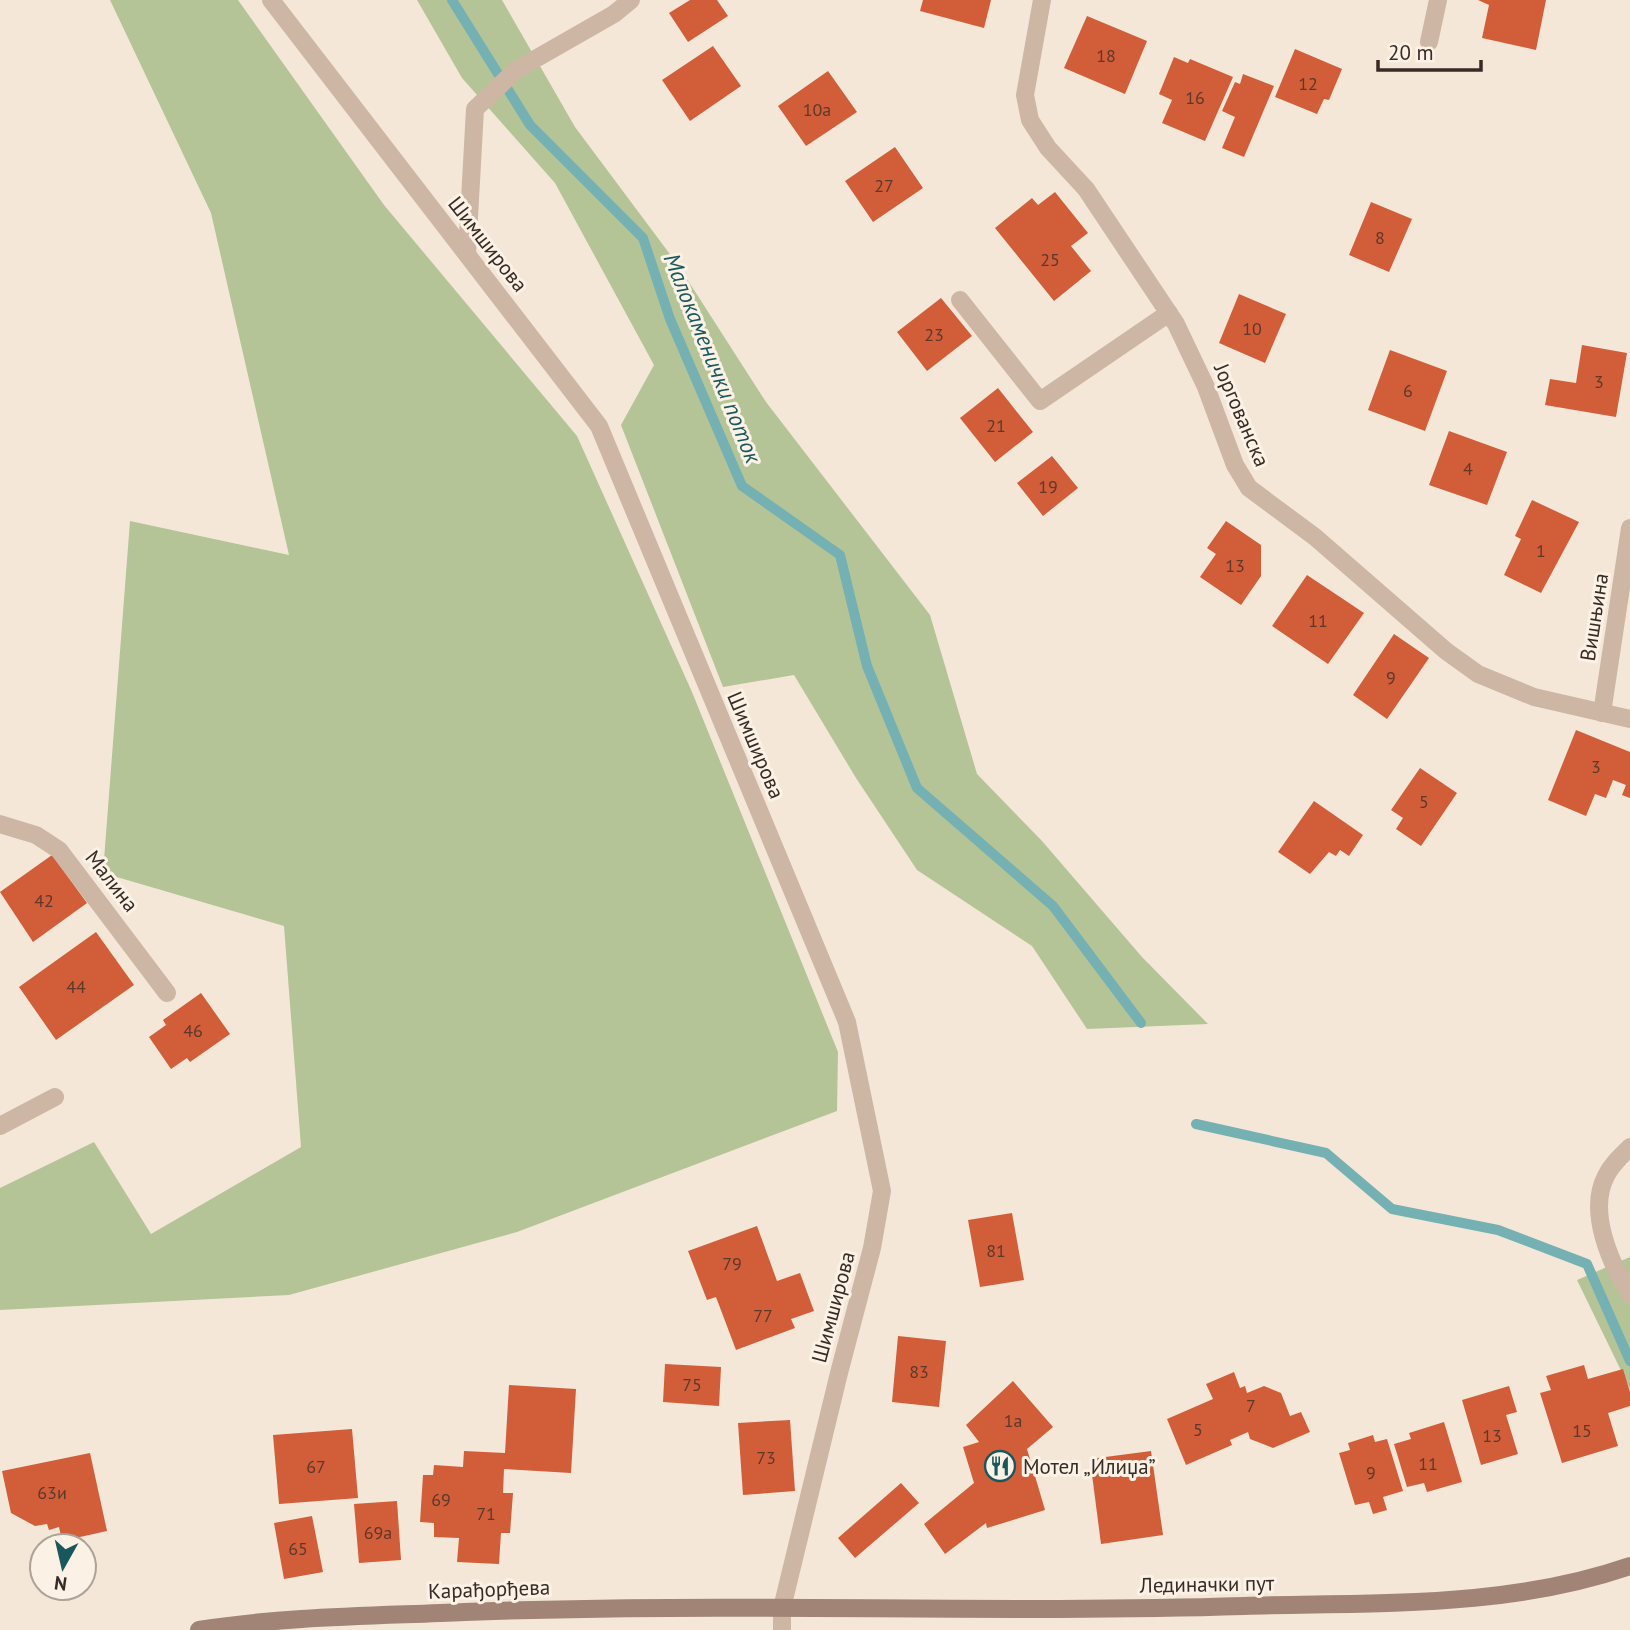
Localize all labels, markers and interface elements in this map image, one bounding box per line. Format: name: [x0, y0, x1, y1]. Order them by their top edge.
scale bar: [1378, 28, 1481, 72]
text: 20 m: [1388, 39, 1434, 66]
house number: 18: [1096, 44, 1116, 67]
house number: 12: [1298, 72, 1318, 95]
house number: 16: [1185, 86, 1205, 109]
house number: 10a: [803, 98, 831, 121]
house number: 27: [874, 174, 894, 197]
street label: Шимширова: [442, 191, 534, 297]
house number: 8: [1375, 226, 1385, 249]
house number: 25: [1040, 248, 1060, 271]
water label: Малокаменички поток: [658, 249, 769, 468]
house number: 10: [1242, 317, 1262, 340]
house number: 23: [924, 323, 944, 346]
street label: Јоргованска: [1208, 358, 1276, 471]
house number: 3: [1594, 370, 1604, 393]
house number: 6: [1403, 379, 1413, 402]
house number: 21: [986, 414, 1006, 437]
house number: 4: [1463, 457, 1473, 480]
house number: 19: [1038, 475, 1058, 498]
house number: 1: [1536, 539, 1546, 562]
house number: 13: [1225, 554, 1245, 577]
street label: Вишњина: [1574, 571, 1614, 663]
house number: 11: [1308, 609, 1328, 632]
house number: 9: [1386, 666, 1396, 689]
street label: Шимширова: [721, 687, 791, 803]
house number: 3: [1591, 755, 1601, 778]
house number: 5: [1419, 790, 1429, 813]
street label: Малина: [80, 845, 144, 917]
house number: 42: [34, 889, 54, 912]
house number: 44: [66, 975, 86, 998]
house number: 46: [183, 1019, 203, 1042]
house number: 81: [986, 1239, 1006, 1262]
street label: Шимширова: [805, 1249, 861, 1365]
house number: 79: [722, 1252, 742, 1275]
house number: 77: [753, 1304, 773, 1327]
house number: 83: [909, 1360, 929, 1383]
house number: 75: [682, 1373, 702, 1396]
house number: 7: [1246, 1394, 1256, 1417]
house number: 1a: [1004, 1409, 1022, 1432]
house number: 5: [1193, 1418, 1203, 1441]
house number: 15: [1572, 1419, 1592, 1442]
house number: 13: [1482, 1424, 1502, 1447]
house number: 73: [756, 1446, 776, 1469]
restaurant icon: Мотел „Илиџа”: [983, 1449, 1017, 1483]
house number: 11: [1418, 1452, 1438, 1475]
place label: Мотел „Илиџа”: [1023, 1453, 1156, 1480]
house number: 67: [306, 1455, 326, 1478]
house number: 9: [1366, 1461, 1376, 1484]
house number: 63и: [37, 1481, 67, 1504]
house number: 69: [431, 1488, 451, 1511]
house number: 71: [476, 1502, 496, 1525]
house number: 69a: [364, 1521, 392, 1544]
north arrow: [28, 1532, 98, 1602]
house number: 65: [288, 1537, 308, 1560]
street label: Лединачки пут: [1138, 1569, 1275, 1599]
text: N: [53, 1571, 68, 1597]
street label: Карађорђева: [427, 1573, 551, 1605]

